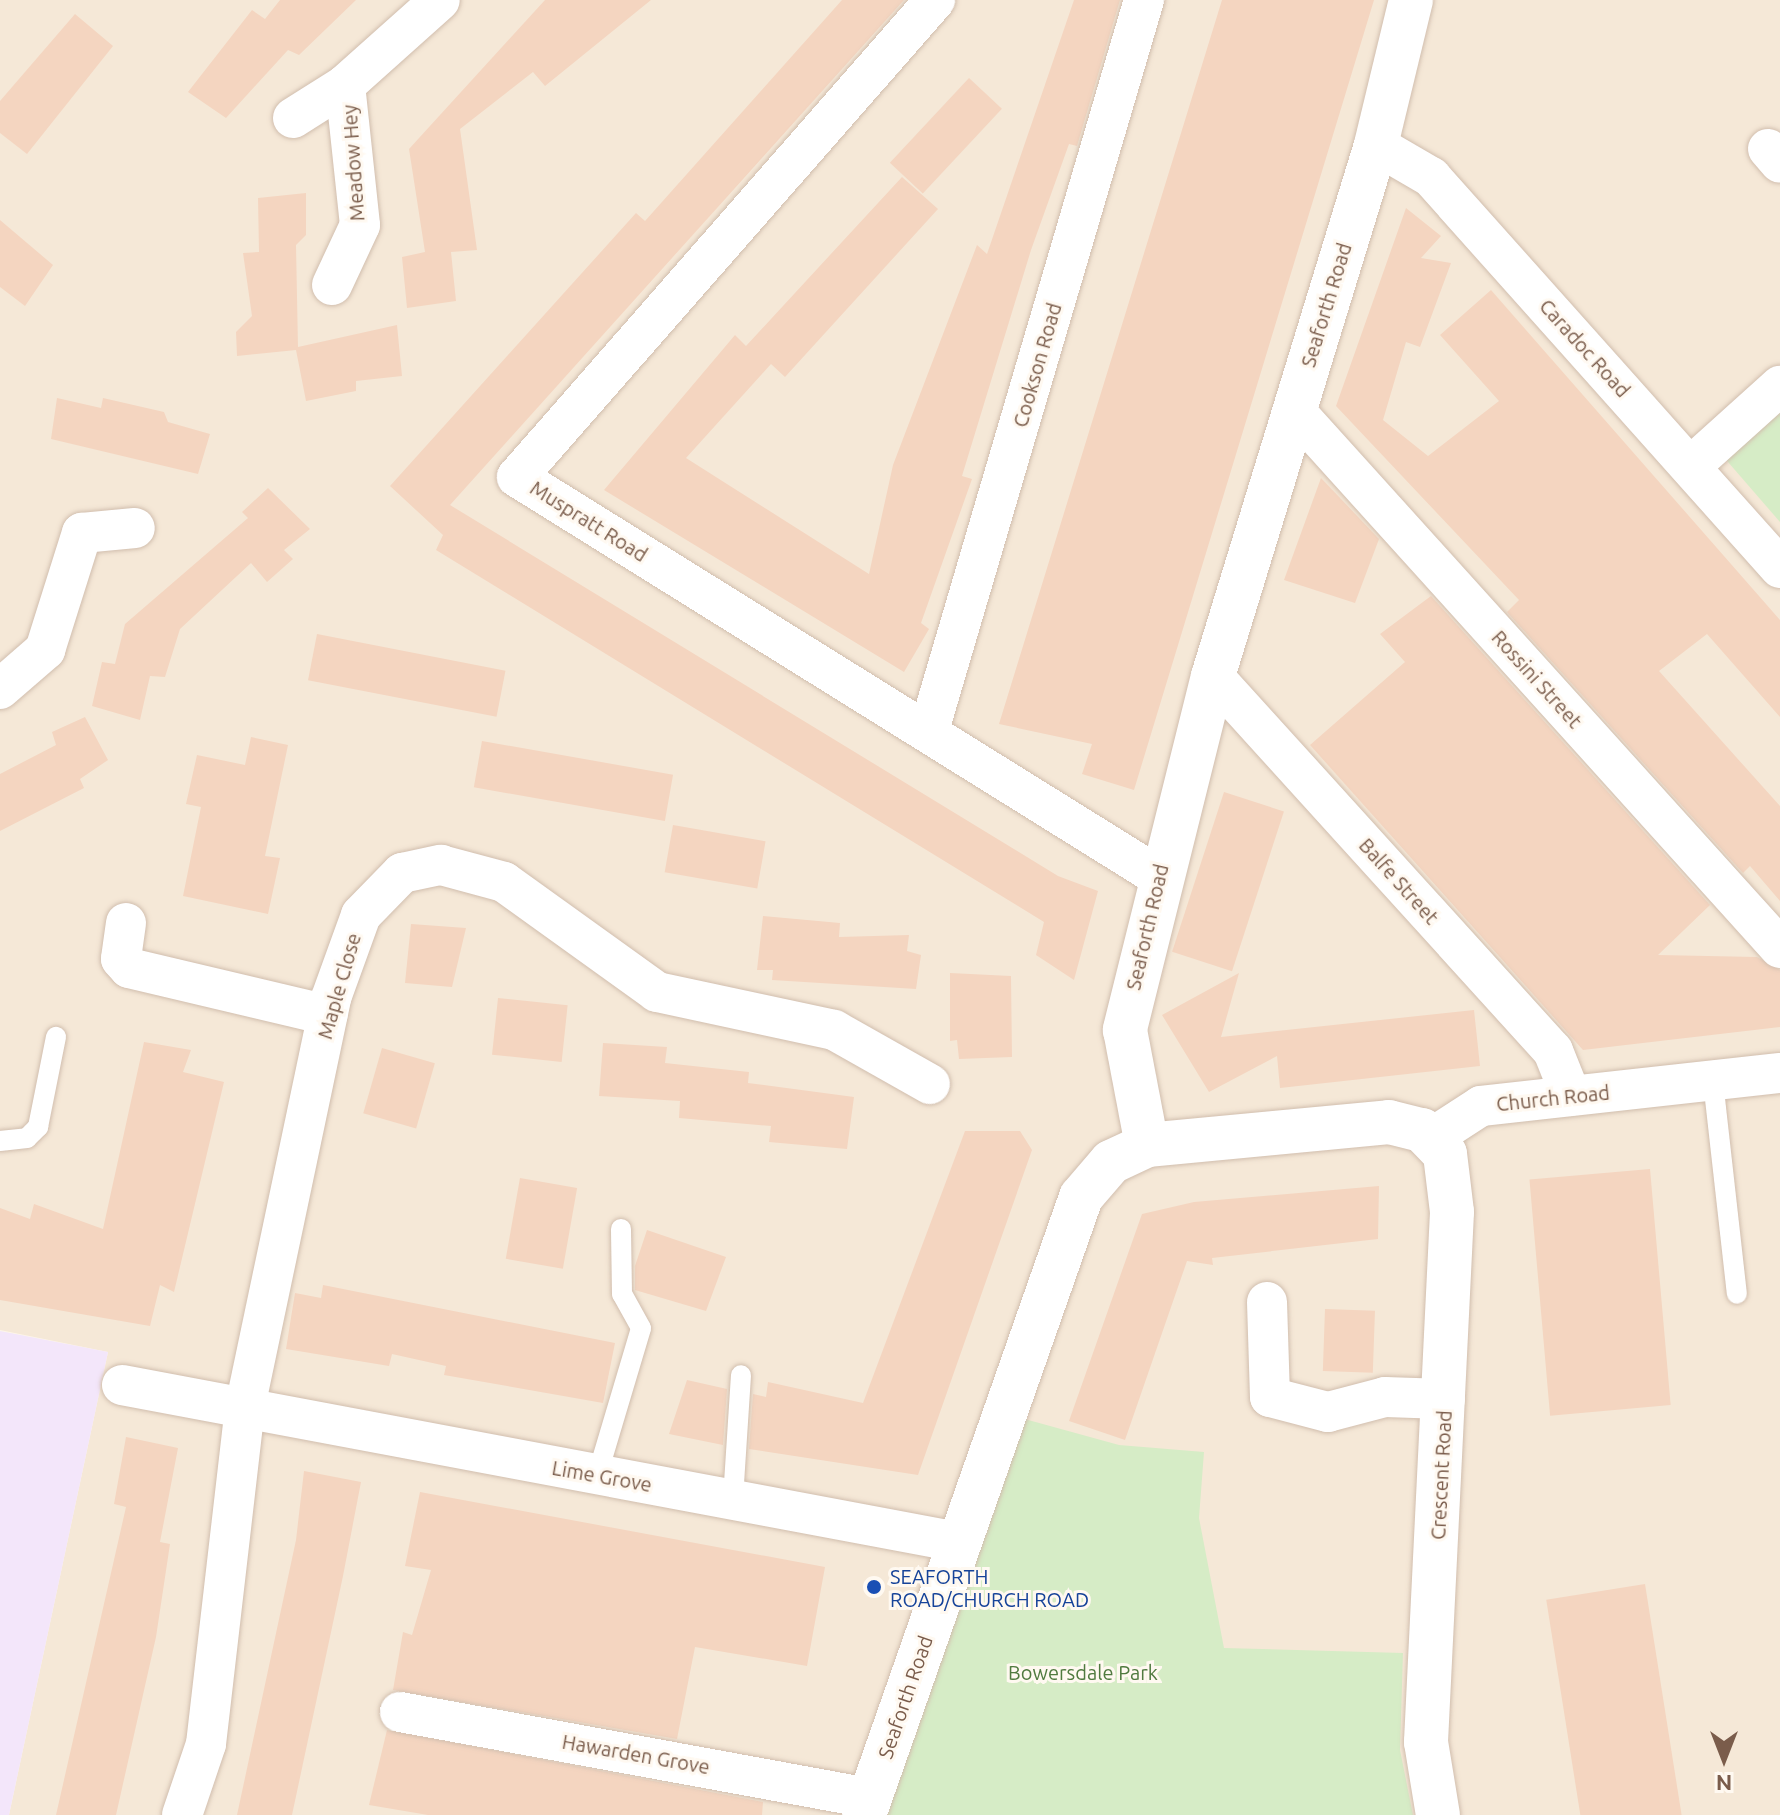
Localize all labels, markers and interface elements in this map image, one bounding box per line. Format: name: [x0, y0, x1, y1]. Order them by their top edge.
street label: Meadow Hey: [337, 104, 369, 222]
street label: Seaforth Road: [1296, 240, 1356, 370]
street label: Caradoc Road: [1535, 294, 1635, 402]
street label: Cookson Road: [1008, 300, 1066, 430]
street label: Muspratt Road: [526, 475, 652, 567]
street label: Rossini Street: [1487, 625, 1587, 733]
street label: Balfe Street: [1354, 833, 1444, 929]
street label: Seaforth Road: [1121, 862, 1173, 992]
street label: Maple Close: [312, 930, 366, 1042]
street label: Church Road: [1495, 1080, 1611, 1116]
street label: Crescent Road: [1426, 1410, 1456, 1540]
street label: Lime Grove: [550, 1455, 654, 1497]
place label: SEAFORTH ROAD/CHURCH ROAD: [890, 1564, 1089, 1611]
marker: SEAFORTH ROAD/CHURCH ROAD: [865, 1578, 883, 1596]
street label: Seaforth Road: [873, 1632, 937, 1762]
park label: Bowersdale Park: [1008, 1660, 1158, 1684]
north arrow: [1684, 1719, 1764, 1799]
street label: Hawarden Grove: [560, 1729, 712, 1779]
text: N: [1716, 1771, 1732, 1796]

